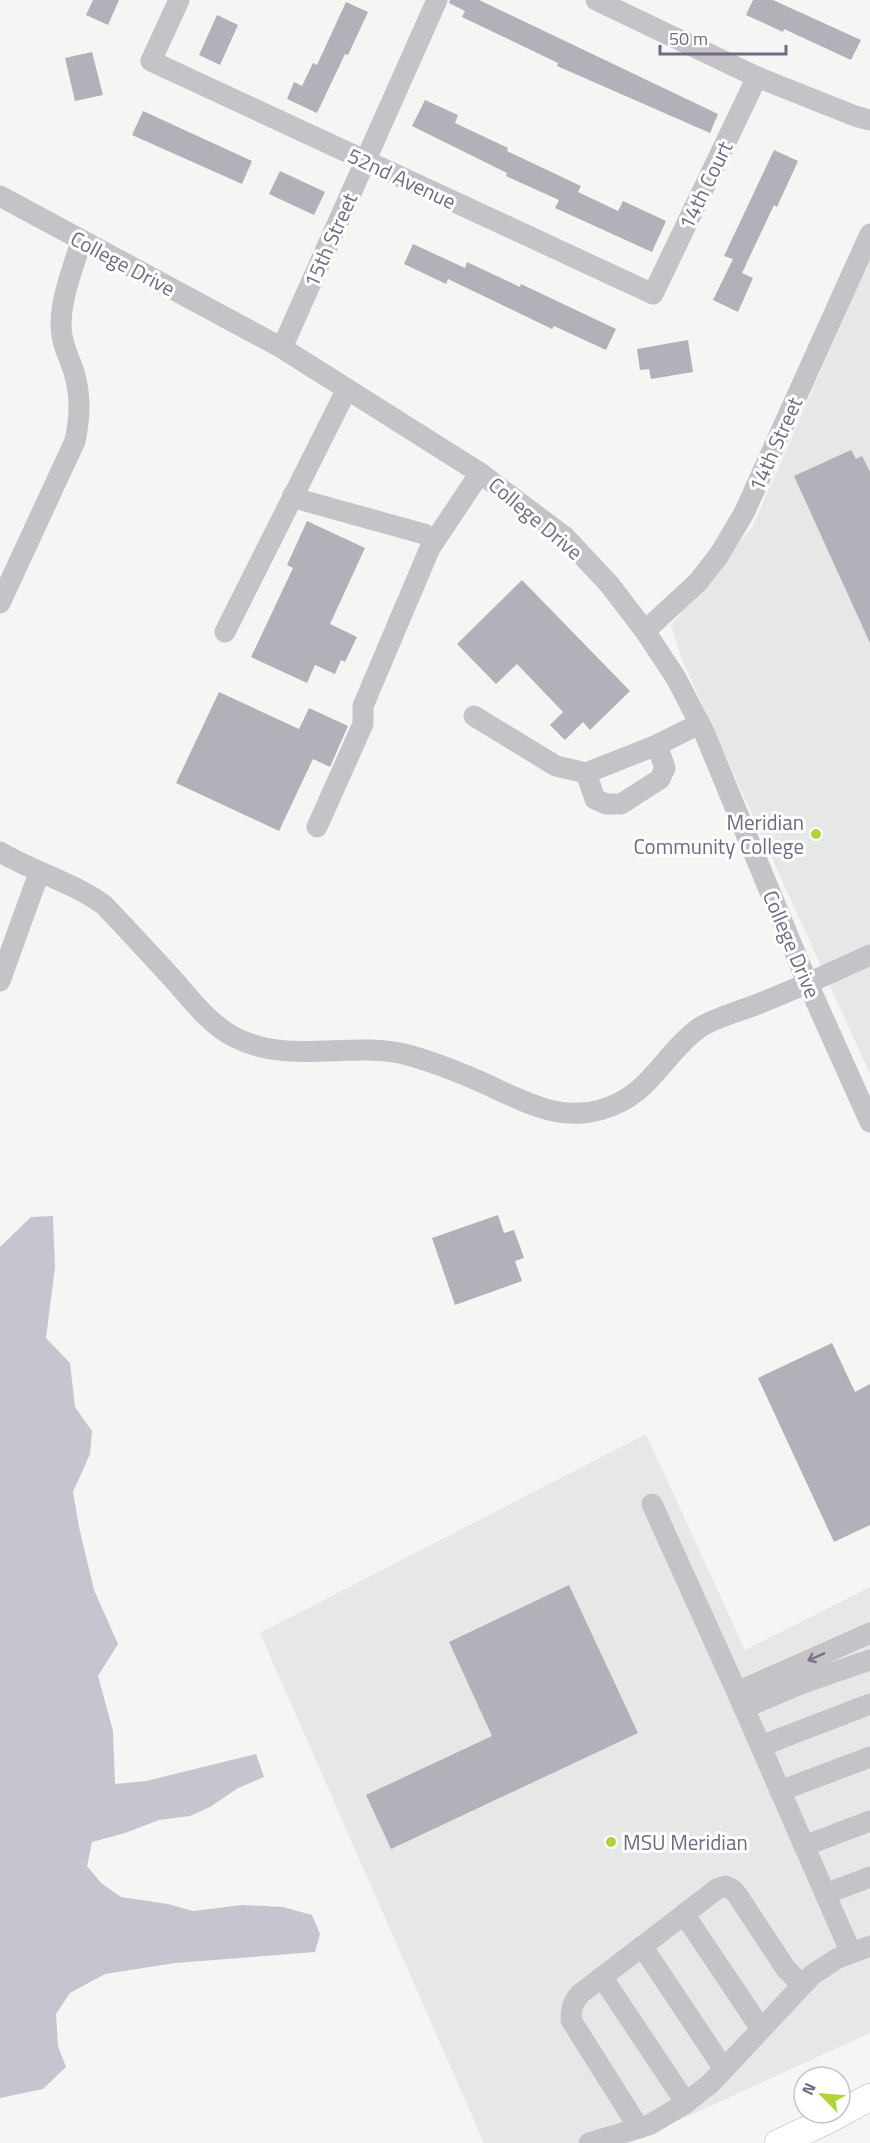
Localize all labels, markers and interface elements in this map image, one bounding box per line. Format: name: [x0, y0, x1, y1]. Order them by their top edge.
scale bar: [660, 18, 786, 56]
text: 50 m: [669, 25, 708, 52]
street label: 14th Court: [670, 135, 740, 235]
street label: 52nd Avenue: [343, 139, 461, 217]
street label: 15th Street: [295, 187, 365, 293]
street label: College Drive: [65, 222, 181, 304]
street label: 14th Street: [740, 391, 810, 497]
street label: College Drive: [482, 469, 590, 567]
place label: Meridian Community College: [633, 806, 804, 862]
marker: Meridian Community College: [809, 827, 823, 841]
street label: College Drive: [755, 885, 829, 1003]
one-way arrow: [808, 1652, 826, 1663]
place label: MSU Meridian: [623, 1826, 748, 1858]
marker: MSU Meridian: [604, 1835, 618, 1849]
north arrow: [792, 2065, 852, 2125]
text: N: [795, 2079, 822, 2099]

